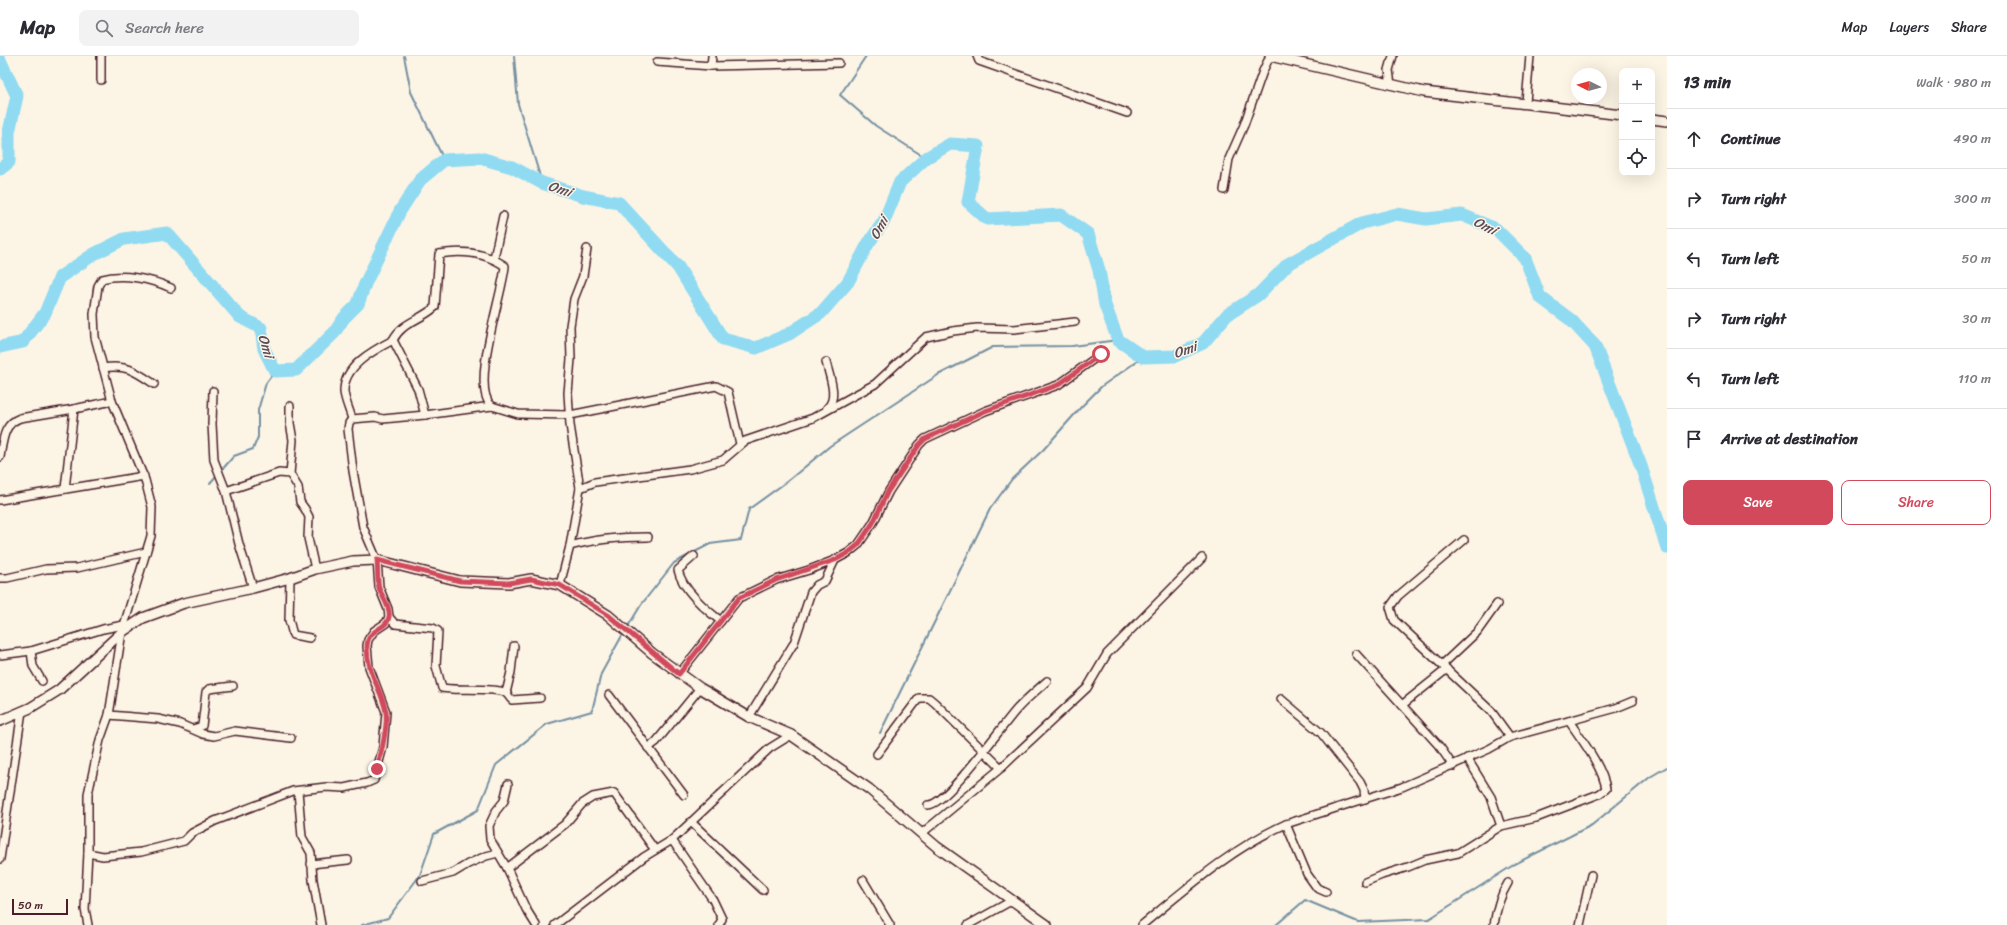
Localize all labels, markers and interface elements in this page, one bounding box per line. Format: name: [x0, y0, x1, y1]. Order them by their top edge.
search box: [79, 10, 359, 46]
text: Map: [20, 11, 55, 44]
text: Search here: [125, 15, 204, 41]
text: Map: [1842, 15, 1867, 40]
text: Layers: [1889, 15, 1929, 40]
text: Share: [1951, 15, 1987, 40]
icon: search: [93, 17, 115, 39]
text: 13 min: [1683, 67, 1731, 97]
north arrow: [1571, 68, 1607, 104]
map controls: [1619, 68, 1655, 176]
button: +: [1619, 68, 1655, 104]
text: Walk · 980 m: [1916, 71, 1991, 94]
button: −: [1619, 104, 1655, 140]
text: Continue: [1721, 126, 1781, 152]
text: 490 m: [1953, 127, 1991, 150]
icon: ahead: [1683, 128, 1705, 150]
button: locate: [1619, 140, 1655, 176]
water label: Omi: [545, 174, 578, 205]
text: Turn right: [1721, 186, 1786, 212]
text: 300 m: [1954, 187, 1991, 210]
icon: right: [1683, 188, 1705, 210]
water label: Omi: [862, 209, 897, 244]
water label: Omi: [1469, 210, 1504, 244]
text: Turn left: [1721, 246, 1779, 272]
text: 50 m: [1961, 247, 1991, 270]
icon: left: [1683, 248, 1705, 270]
text: Turn right: [1721, 306, 1786, 332]
text: 30 m: [1962, 307, 1991, 330]
icon: right: [1683, 308, 1705, 330]
water label: Omi: [251, 331, 282, 364]
water label: Omi: [1170, 333, 1203, 366]
route start: [1092, 345, 1110, 363]
text: Turn left: [1721, 366, 1779, 392]
text: 110 m: [1958, 367, 1991, 390]
icon: left: [1683, 368, 1705, 390]
text: Arrive at destination: [1721, 426, 1858, 452]
icon: arrive: [1683, 428, 1705, 450]
button: Save: [1683, 480, 1833, 525]
button: Share: [1841, 480, 1991, 525]
route end: [368, 760, 386, 778]
text: 50 m: [18, 896, 43, 915]
scale bar: [12, 897, 68, 916]

